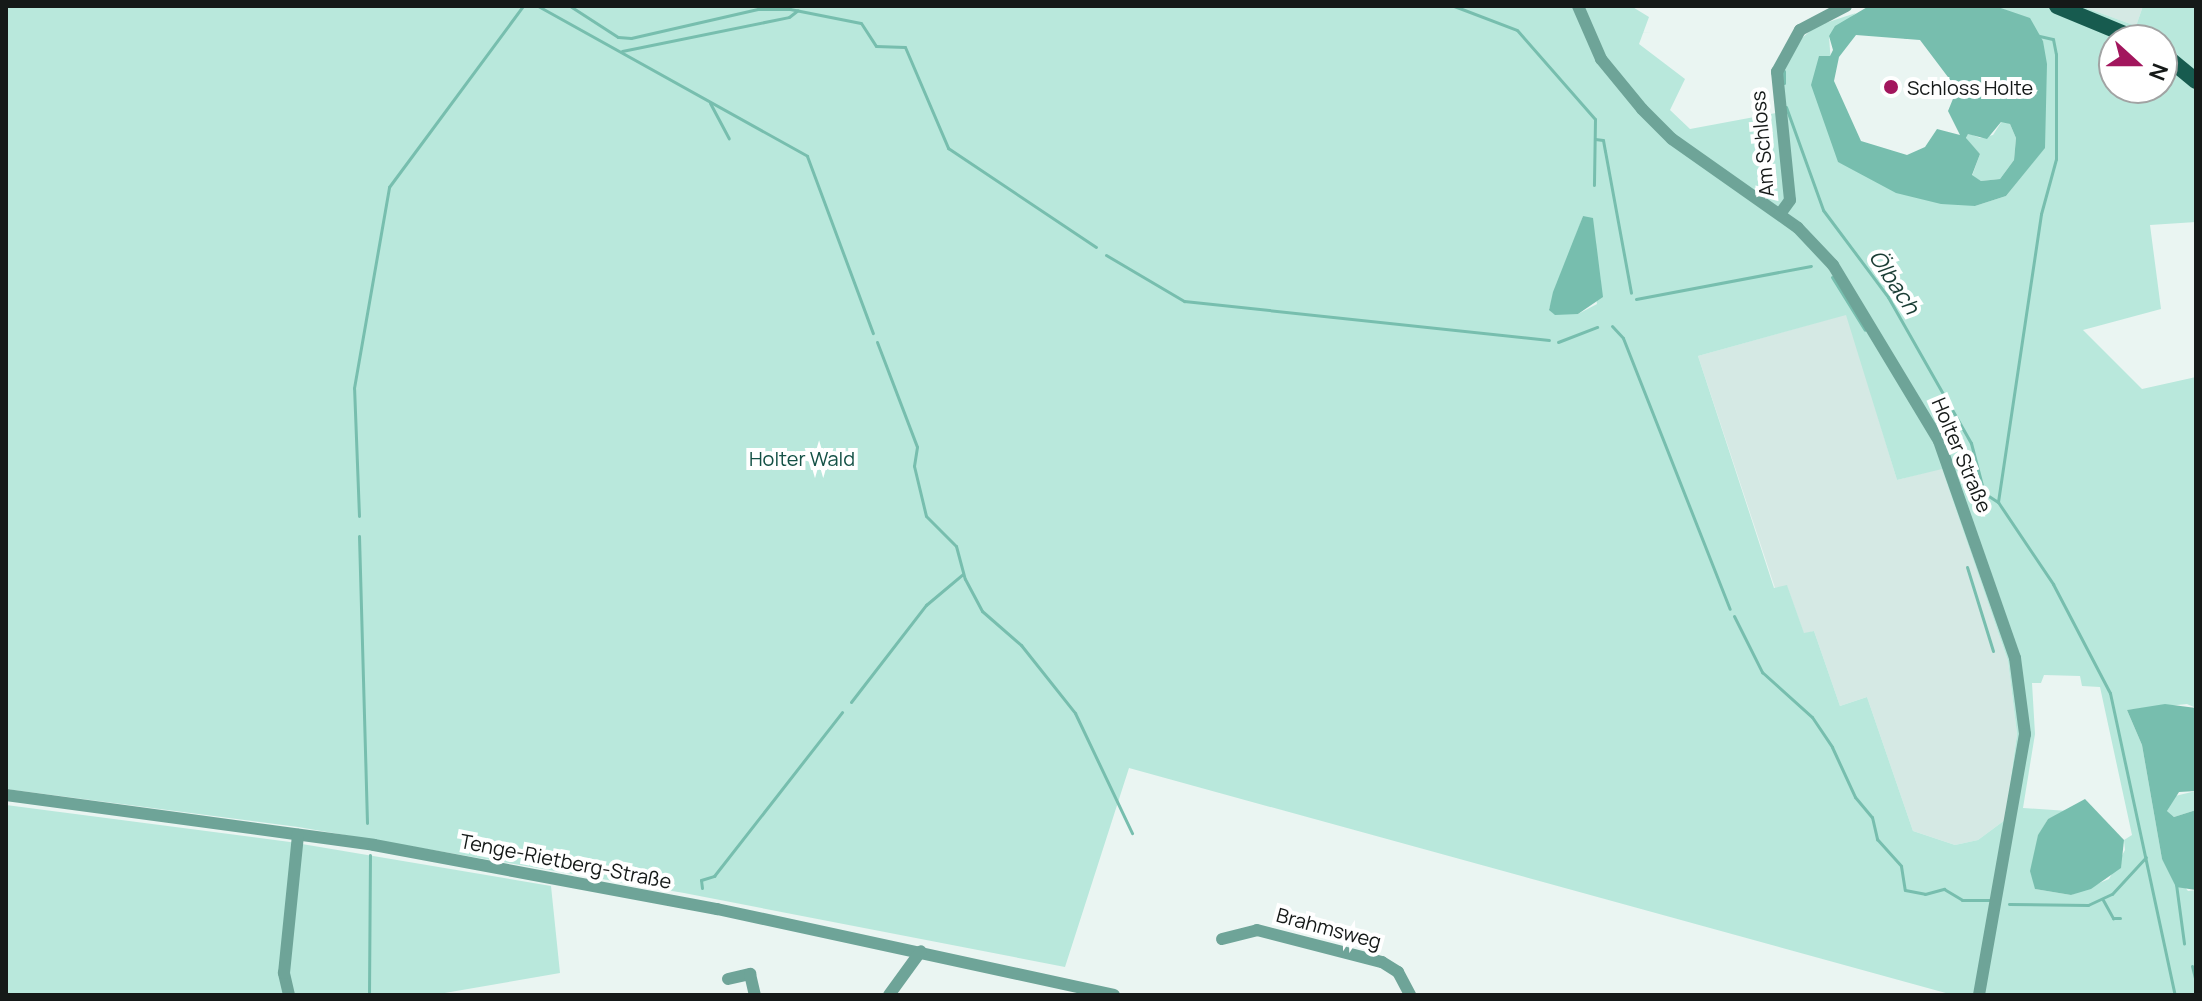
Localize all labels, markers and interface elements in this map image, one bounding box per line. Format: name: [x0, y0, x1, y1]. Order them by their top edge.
north arrow: [2098, 24, 2178, 104]
text: N: [2142, 59, 2175, 85]
place label: Schloss Holte: [1907, 75, 2033, 99]
marker: Schloss Holte: [1882, 78, 1900, 96]
street label: Am Schloss: [1745, 90, 1779, 198]
water label: Ölbach: [1863, 245, 1925, 319]
street label: Holter Straße: [1927, 394, 1997, 516]
park label: Holter Wald: [749, 446, 855, 470]
street label: Tenge-Rietberg-Straße: [458, 829, 674, 893]
street label: Brahmsweg: [1274, 902, 1384, 954]

